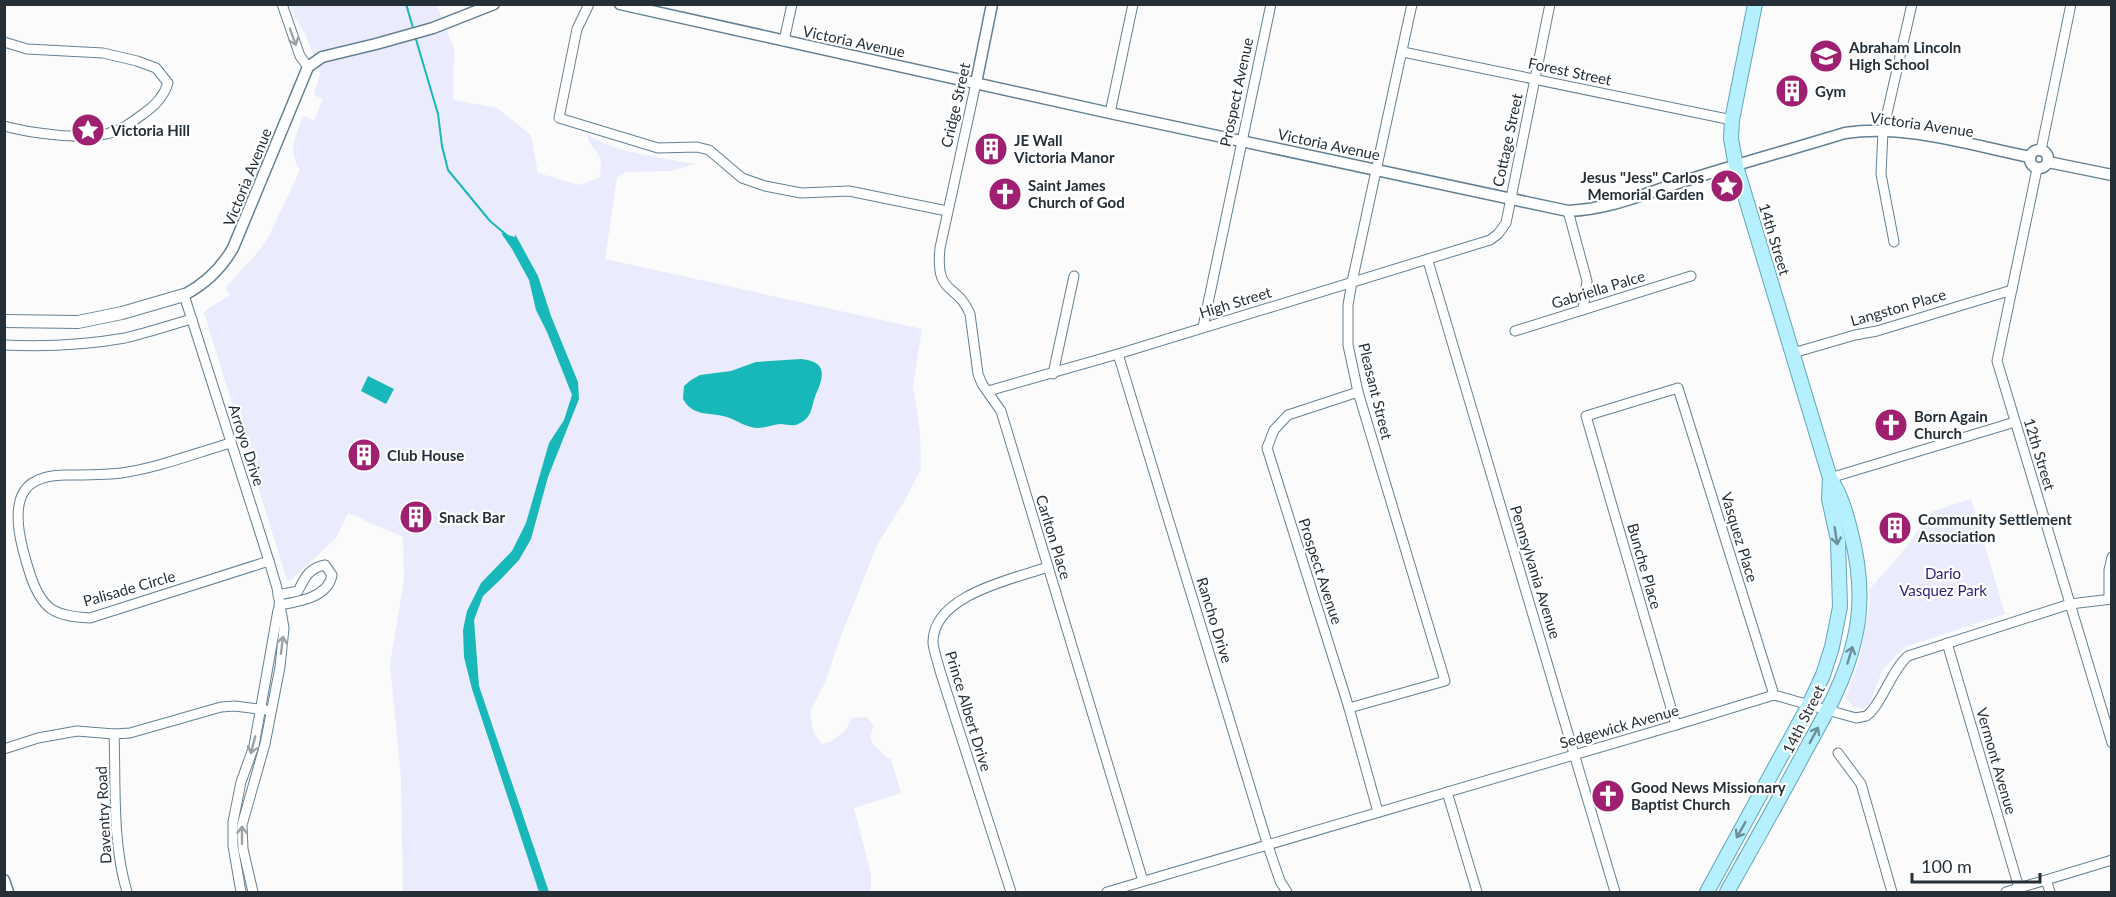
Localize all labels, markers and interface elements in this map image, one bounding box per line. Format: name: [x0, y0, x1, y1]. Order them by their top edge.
street label: Victoria Avenue: [801, 21, 907, 61]
one-way arrow: [289, 27, 300, 46]
street label: Prospect Avenue: [1216, 36, 1256, 148]
school or university icon: Abraham Lincoln High School: [1808, 38, 1844, 74]
place label: Abraham Lincoln High School: [1848, 38, 1961, 73]
street label: Forest Street: [1527, 53, 1614, 89]
street label: Cridge Street: [937, 60, 974, 149]
building icon: Gym: [1774, 73, 1810, 109]
place label: Gym: [1815, 82, 1846, 100]
street label: Cottage Street: [1488, 91, 1526, 188]
street label: Victoria Avenue: [1869, 108, 1975, 140]
place icon: Victoria Hill: [70, 112, 106, 148]
place label: Victoria Hill: [110, 121, 190, 139]
street label: Victoria Avenue: [1276, 124, 1382, 164]
street label: Victoria Avenue: [219, 125, 275, 229]
building icon: JE Wall Victoria Manor: [973, 131, 1009, 167]
place label: JE Wall Victoria Manor: [1013, 131, 1115, 166]
place label: Jesus "Jess" Carlos Memorial Garden: [1581, 168, 1704, 203]
place icon: Jesus "Jess" Carlos Memorial Garden: [1709, 168, 1745, 204]
church icon: Saint James Church of God: [987, 176, 1023, 212]
place label: Saint James Church of God: [1028, 176, 1125, 211]
street label: 14th Street: [1756, 201, 1795, 278]
street label: Gabriella Palce: [1549, 266, 1647, 312]
street label: High Street: [1197, 282, 1274, 321]
street label: Langston Place: [1848, 285, 1948, 329]
street label: Pleasant Street: [1355, 341, 1397, 442]
street label: Arroyo Drive: [225, 402, 269, 488]
church icon: Born Again Church: [1873, 407, 1909, 443]
place label: Born Again Church: [1914, 407, 1988, 442]
street label: 12th Street: [2021, 416, 2060, 493]
building icon: Club House: [346, 437, 382, 473]
place label: Club House: [387, 446, 464, 464]
street label: Vasquez Place: [1718, 490, 1762, 584]
street label: Carlton Place: [1033, 493, 1075, 582]
building icon: Snack Bar: [398, 499, 434, 535]
street label: Pennsylvania Avenue: [1507, 503, 1565, 641]
place label: Snack Bar: [439, 508, 505, 526]
building icon: Community Settlement Association: [1877, 510, 1913, 546]
place label: Community Settlement Association: [1917, 510, 2072, 545]
street label: Prospect Avenue: [1295, 515, 1347, 627]
street label: Bunche Place: [1624, 521, 1666, 611]
one-way arrow: [1831, 526, 1842, 545]
park label: Dario Vasquez Park: [1899, 564, 1987, 599]
street label: Palisade Circle: [81, 566, 177, 610]
street label: Rancho Drive: [1193, 575, 1237, 665]
one-way arrow: [277, 636, 288, 656]
one-way arrow: [1845, 646, 1856, 665]
street label: Prince Albert Drive: [942, 649, 996, 773]
street label: 14th Street: [1778, 681, 1828, 756]
street label: Sedgewick Avenue: [1557, 700, 1681, 752]
street label: Vermont Avenue: [1973, 706, 2021, 816]
one-way arrow: [1809, 726, 1820, 744]
one-way arrow: [247, 735, 259, 754]
street label: Daventry Road: [91, 766, 115, 864]
church icon: Good News Missionary Baptist Church: [1590, 778, 1626, 814]
place label: Good News Missionary Baptist Church: [1631, 778, 1786, 813]
one-way arrow: [1735, 821, 1747, 838]
one-way arrow: [236, 826, 248, 846]
scale bar: [1912, 846, 2040, 884]
text: 100 m: [1921, 855, 1972, 877]

